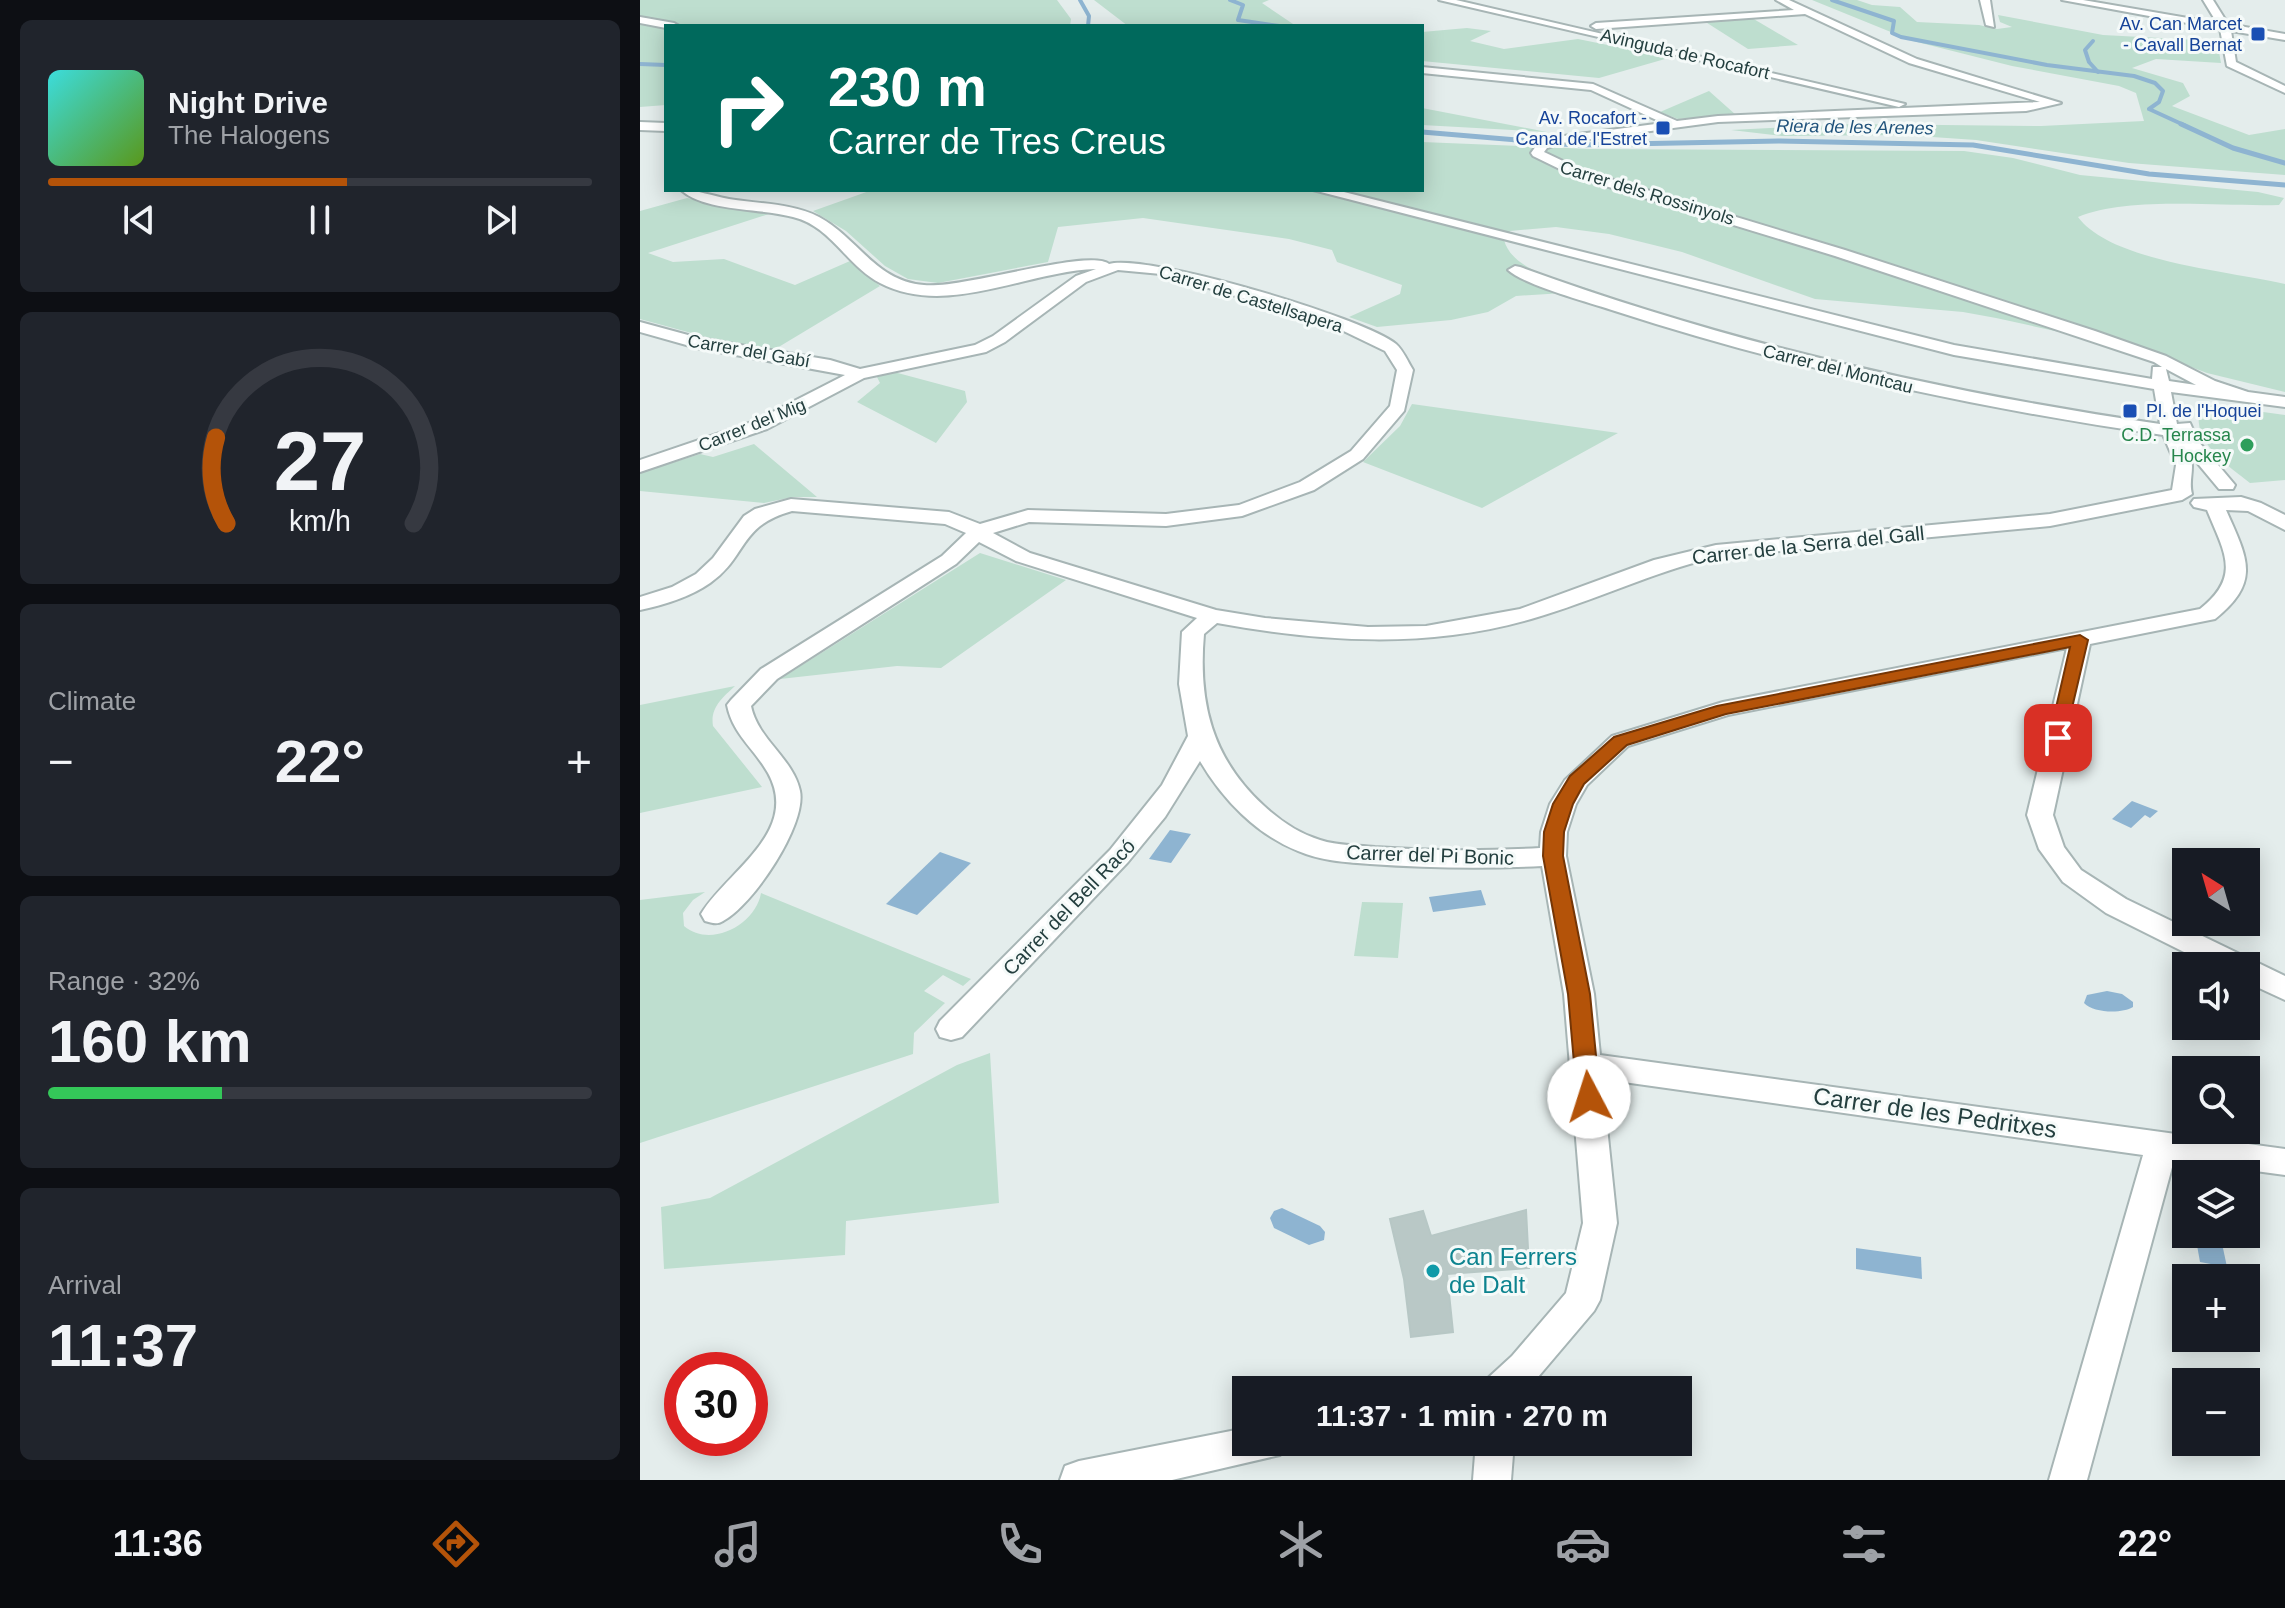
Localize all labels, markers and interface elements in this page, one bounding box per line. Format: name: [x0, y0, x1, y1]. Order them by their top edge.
place label: Av. Can Marcet - Cavall Bernat: [2120, 14, 2242, 55]
street label: Avinguda de Rocafort: [1599, 25, 1771, 83]
marker: Av. Can Marcet - Cavall Bernat: [2249, 25, 2267, 43]
text: 230 m: [828, 55, 987, 118]
icon: right: [696, 56, 800, 160]
text: Night Drive: [168, 86, 328, 119]
place label: Av. Rocafort - Canal de l'Estret: [1515, 108, 1647, 149]
water label: Riera de les Arenes: [1776, 116, 1934, 138]
marker: Av. Rocafort - Canal de l'Estret: [1654, 119, 1672, 137]
text: The Halogens: [168, 120, 330, 150]
text: Carrer de Tres Creus: [828, 121, 1166, 162]
street label: Carrer dels Rossinyols: [1558, 157, 1736, 229]
icon: previous: [117, 198, 161, 242]
icon: pause: [298, 198, 342, 242]
icon: next: [479, 198, 523, 242]
street label: Carrer de Castellsapera: [1157, 262, 1346, 337]
street label: Carrer del Gabí: [686, 330, 812, 372]
street label: Carrer del Montcau: [1761, 341, 1915, 397]
street label: Carrer del Mig: [695, 394, 809, 456]
place label: Pl. de l'Hoquei: [2146, 401, 2262, 421]
marker: Pl. de l'Hoquei: [2121, 402, 2139, 420]
text: 27: [274, 415, 366, 508]
place label: C.D. Terrassa Hockey: [2121, 425, 2232, 466]
marker: C.D. Terrassa Hockey: [2238, 436, 2256, 454]
text: km/h: [289, 505, 351, 537]
street label: Carrer de la Serra del Gall: [1691, 522, 1925, 568]
text: Climate: [48, 686, 136, 716]
pin: [2024, 704, 2092, 772]
icon: arrive: [2036, 716, 2080, 760]
text: 22°: [275, 728, 365, 795]
text: −: [48, 737, 74, 786]
text: +: [566, 737, 592, 786]
street label: Carrer del Bell Racó: [999, 835, 1139, 979]
street label: Carrer del Pi Bonic: [1346, 841, 1514, 869]
north arrow: [2172, 848, 2260, 936]
map controls: [2172, 848, 2260, 1456]
button: sound: [2172, 952, 2260, 1040]
text: Range · 32%: [48, 966, 200, 996]
text: 160 km: [48, 1008, 252, 1075]
position arrow: [1547, 1055, 1631, 1139]
button: search: [2172, 1056, 2260, 1144]
street label: Carrer de les Pedritxes: [1812, 1082, 2058, 1143]
button: layers: [2172, 1160, 2260, 1248]
place label: Can Ferrers de Dalt: [1449, 1243, 1577, 1298]
marker: Can Ferrers de Dalt: [1424, 1262, 1442, 1280]
button: +: [2172, 1264, 2260, 1352]
text: Arrival: [48, 1270, 122, 1300]
text: 11:37: [48, 1312, 198, 1379]
speed limit sign: 30: [664, 1352, 768, 1456]
button: −: [2172, 1368, 2260, 1456]
text: 11:37 · 1 min · 270 m: [1316, 1399, 1608, 1432]
icon: directions: [428, 1516, 484, 1572]
icon: music: [710, 1516, 766, 1572]
icon: phone: [992, 1516, 1048, 1572]
icon: climate: [1273, 1516, 1329, 1572]
icon: car: [1555, 1516, 1611, 1572]
icon: filters: [1836, 1516, 1892, 1572]
text: 11:36: [113, 1523, 203, 1564]
text: 22°: [2118, 1523, 2172, 1564]

